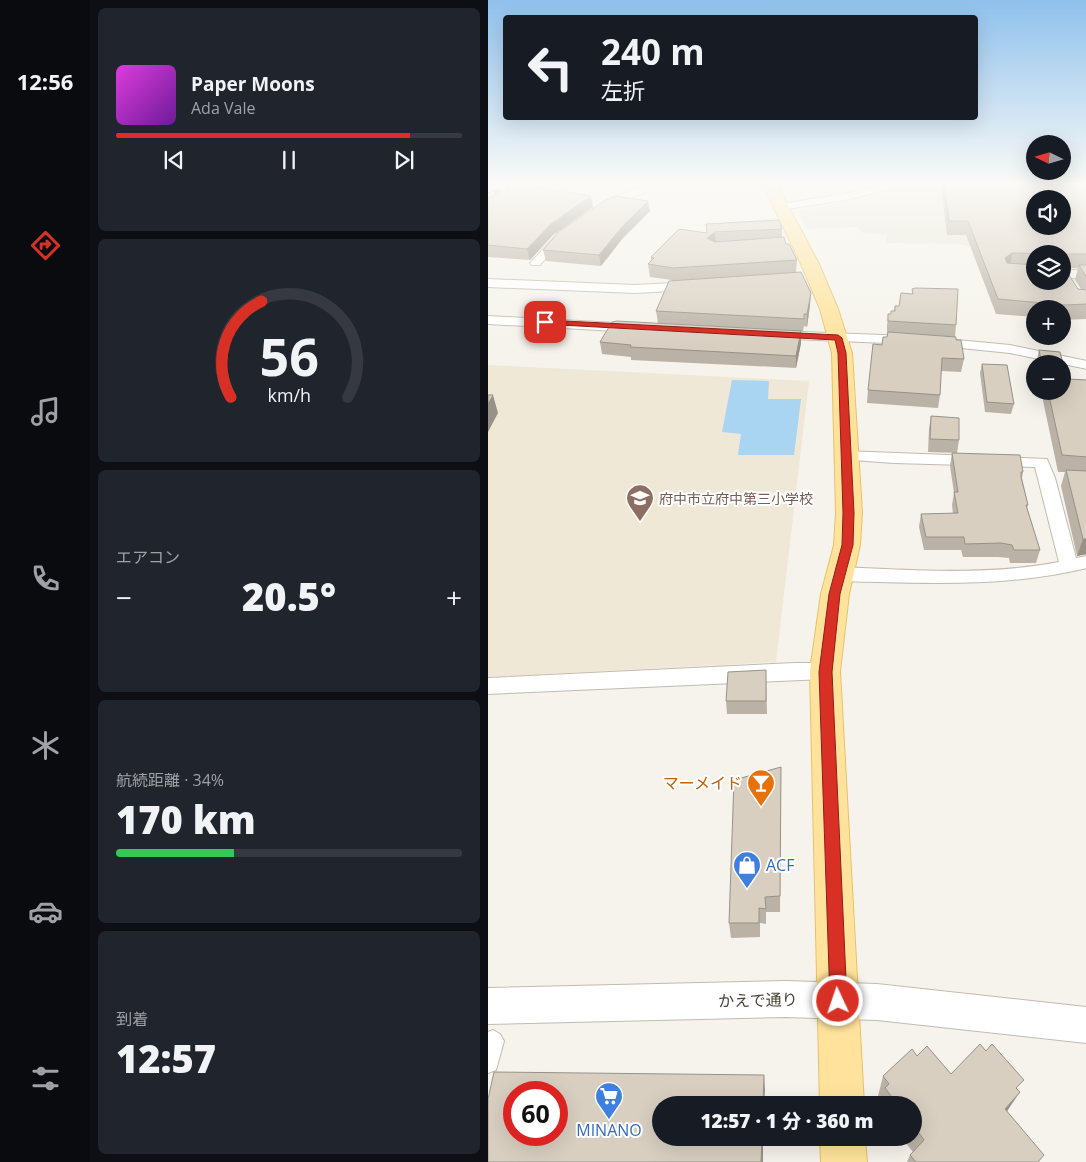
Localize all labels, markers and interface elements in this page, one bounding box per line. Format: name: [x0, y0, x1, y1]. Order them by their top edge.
text: 240 m: [601, 28, 705, 75]
icon: left: [518, 35, 583, 100]
text: 12:56: [17, 66, 73, 96]
text: Paper Moons: [191, 71, 315, 97]
text: 左折: [601, 75, 645, 105]
text: Ada Vale: [191, 97, 255, 119]
north arrow: [1026, 135, 1070, 180]
map controls: [1026, 135, 1071, 400]
icon: previous: [160, 146, 188, 174]
icon: pause: [275, 146, 303, 174]
icon: next: [390, 146, 418, 174]
button: sound: [1026, 190, 1071, 235]
icon: directions: [28, 228, 63, 263]
button: layers: [1026, 245, 1071, 290]
button: +: [1026, 300, 1071, 345]
pin: [524, 301, 566, 343]
icon: arrive: [531, 308, 559, 336]
text: 56: [259, 320, 319, 391]
button: −: [1026, 355, 1071, 400]
text: km/h: [267, 383, 311, 407]
icon: music: [28, 394, 63, 429]
school or university icon: 府中市立府中第三小学校: [625, 483, 655, 522]
place label: 府中市立府中第三小学校: [659, 489, 813, 508]
text: エアコン: [116, 546, 180, 568]
icon: phone: [28, 561, 63, 596]
text: 20.5°: [242, 570, 336, 622]
text: −: [116, 578, 132, 616]
text: +: [446, 578, 462, 616]
icon: climate: [28, 728, 63, 763]
bar icon: マーメイド: [746, 768, 776, 807]
text: 航続距離 · 34%: [116, 769, 224, 791]
place label: マーメイド: [663, 772, 742, 794]
text: 170 km: [116, 793, 256, 845]
shop icon: ACF: [732, 850, 762, 889]
place label: ACF: [766, 854, 794, 876]
icon: car: [28, 894, 63, 929]
position arrow: [811, 974, 863, 1026]
street label: かえで通り: [718, 988, 798, 1012]
text: 到着: [116, 1008, 148, 1030]
text: 12:57: [116, 1032, 216, 1084]
icon: filters: [28, 1061, 63, 1096]
speed limit sign: 60: [503, 1081, 568, 1146]
supermarket icon: MINANO: [594, 1081, 624, 1120]
text: 12:57 · 1 分 · 360 m: [700, 1108, 874, 1134]
place label: MINANO: [576, 1119, 642, 1141]

